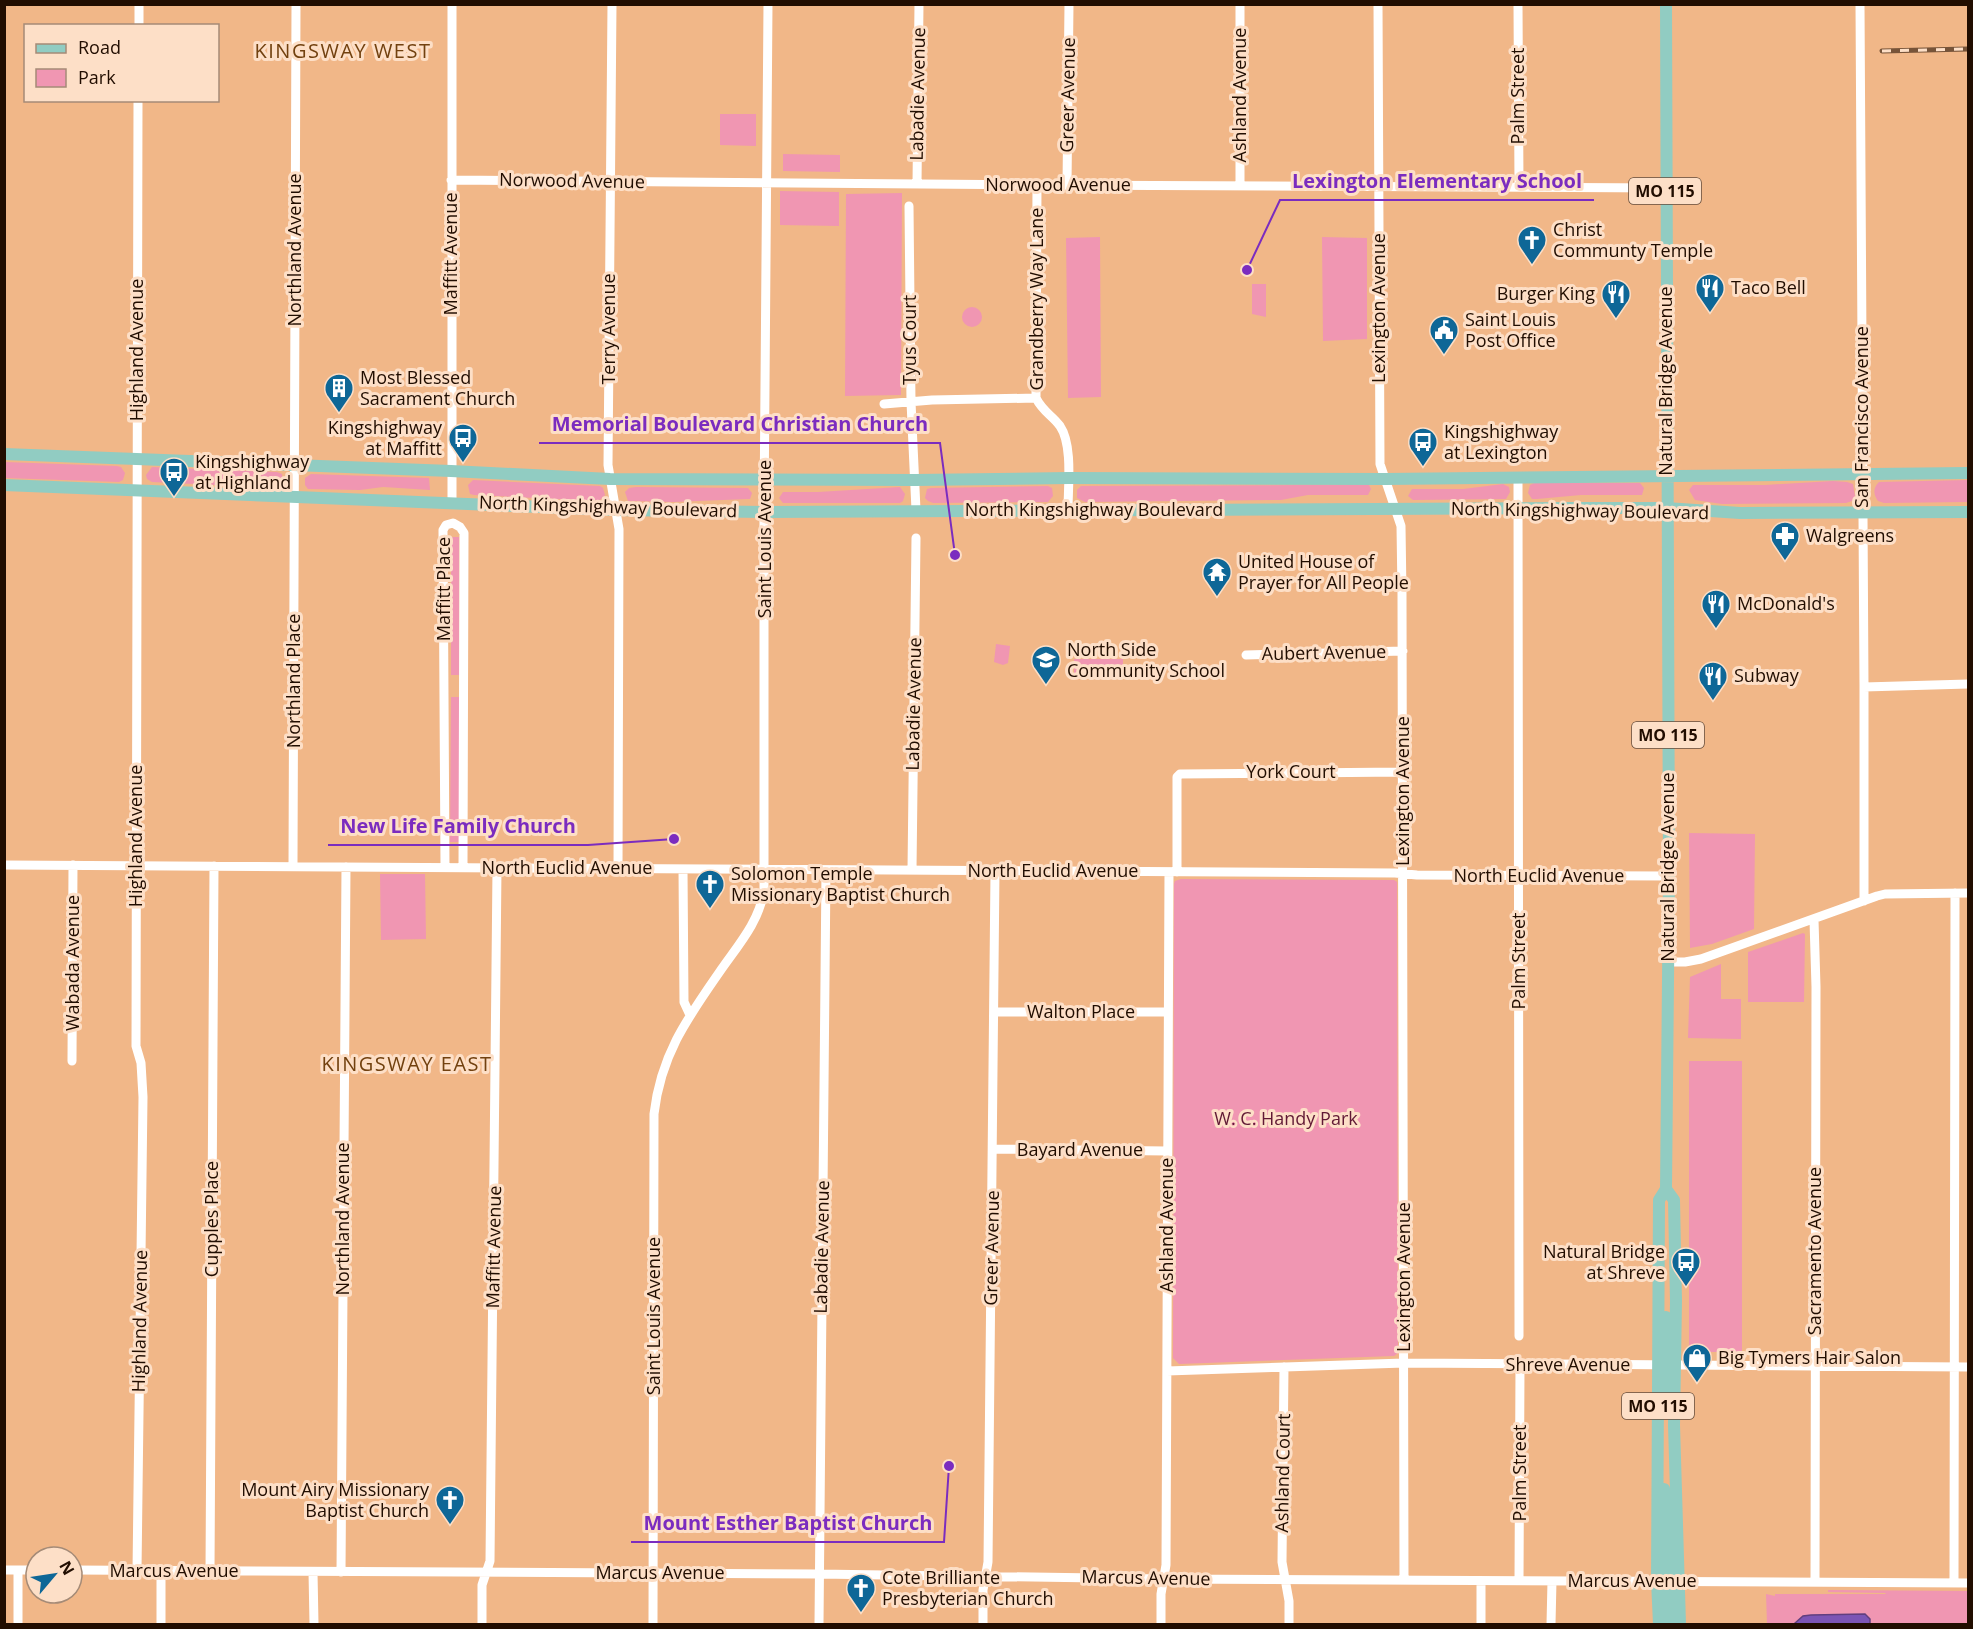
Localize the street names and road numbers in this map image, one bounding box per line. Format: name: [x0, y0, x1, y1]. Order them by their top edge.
street label: Labadie Avenue: [904, 27, 930, 161]
street label: Ashland Avenue: [1227, 28, 1251, 162]
street label: Greer Avenue: [1054, 37, 1080, 153]
street label: Palm Street: [1505, 48, 1529, 145]
street label: Norwood Avenue: [499, 167, 645, 193]
street label: Norwood Avenue: [985, 172, 1131, 196]
street label: Northland Avenue: [282, 173, 306, 327]
road number: MO 115: [1629, 178, 1701, 204]
street label: Maffitt Avenue: [438, 192, 462, 316]
street label: Grandberry Way Lane: [1024, 208, 1048, 390]
street label: Lexington Avenue: [1366, 233, 1390, 383]
street label: Terry Avenue: [596, 273, 620, 385]
street label: Highland Avenue: [124, 279, 148, 421]
street label: Natural Bridge Avenue: [1653, 286, 1677, 476]
street label: Tyus Court: [897, 295, 921, 385]
street label: San Francisco Avenue: [1849, 326, 1873, 508]
street label: Saint Louis Avenue: [752, 460, 776, 618]
street label: North Kingshighway Boulevard: [479, 489, 738, 523]
street label: North Kingshighway Boulevard: [1451, 496, 1709, 524]
street label: North Kingshighway Boulevard: [965, 497, 1223, 521]
street label: Maffitt Place: [431, 537, 455, 641]
street label: Northland Place: [281, 614, 305, 748]
street label: Labadie Avenue: [900, 637, 926, 771]
street label: Aubert Avenue: [1261, 639, 1387, 665]
street label: Lexington Avenue: [1390, 716, 1414, 866]
road number: MO 115: [1632, 722, 1704, 748]
street label: York Court: [1246, 759, 1336, 783]
street label: Highland Avenue: [123, 765, 147, 907]
street label: Natural Bridge Avenue: [1655, 772, 1679, 962]
street label: North Euclid Avenue: [482, 855, 652, 879]
street label: North Euclid Avenue: [968, 858, 1138, 882]
street label: North Euclid Avenue: [1454, 863, 1624, 887]
street label: Wabada Avenue: [60, 895, 84, 1031]
street label: Palm Street: [1506, 913, 1530, 1010]
street label: Walton Place: [1027, 999, 1135, 1023]
street label: Bayard Avenue: [1017, 1137, 1143, 1161]
street label: Northland Avenue: [330, 1142, 354, 1296]
street label: Ashland Avenue: [1154, 1158, 1178, 1292]
street label: Cupples Place: [199, 1161, 223, 1277]
street label: Sacramento Avenue: [1802, 1167, 1826, 1335]
street label: Labadie Avenue: [808, 1180, 834, 1314]
street label: Maffitt Avenue: [480, 1185, 506, 1309]
street label: Greer Avenue: [978, 1190, 1004, 1306]
street label: Lexington Avenue: [1391, 1202, 1415, 1352]
street label: Saint Louis Avenue: [641, 1237, 665, 1395]
street label: Highland Avenue: [126, 1249, 152, 1392]
street label: Shreve Avenue: [1506, 1352, 1630, 1376]
road number: MO 115: [1622, 1393, 1694, 1419]
street label: Ashland Court: [1269, 1413, 1295, 1533]
street label: Palm Street: [1507, 1425, 1531, 1522]
street label: Marcus Avenue: [109, 1558, 239, 1582]
street label: Marcus Avenue: [595, 1560, 725, 1584]
street label: Marcus Avenue: [1081, 1564, 1211, 1590]
street label: Marcus Avenue: [1567, 1568, 1697, 1592]

